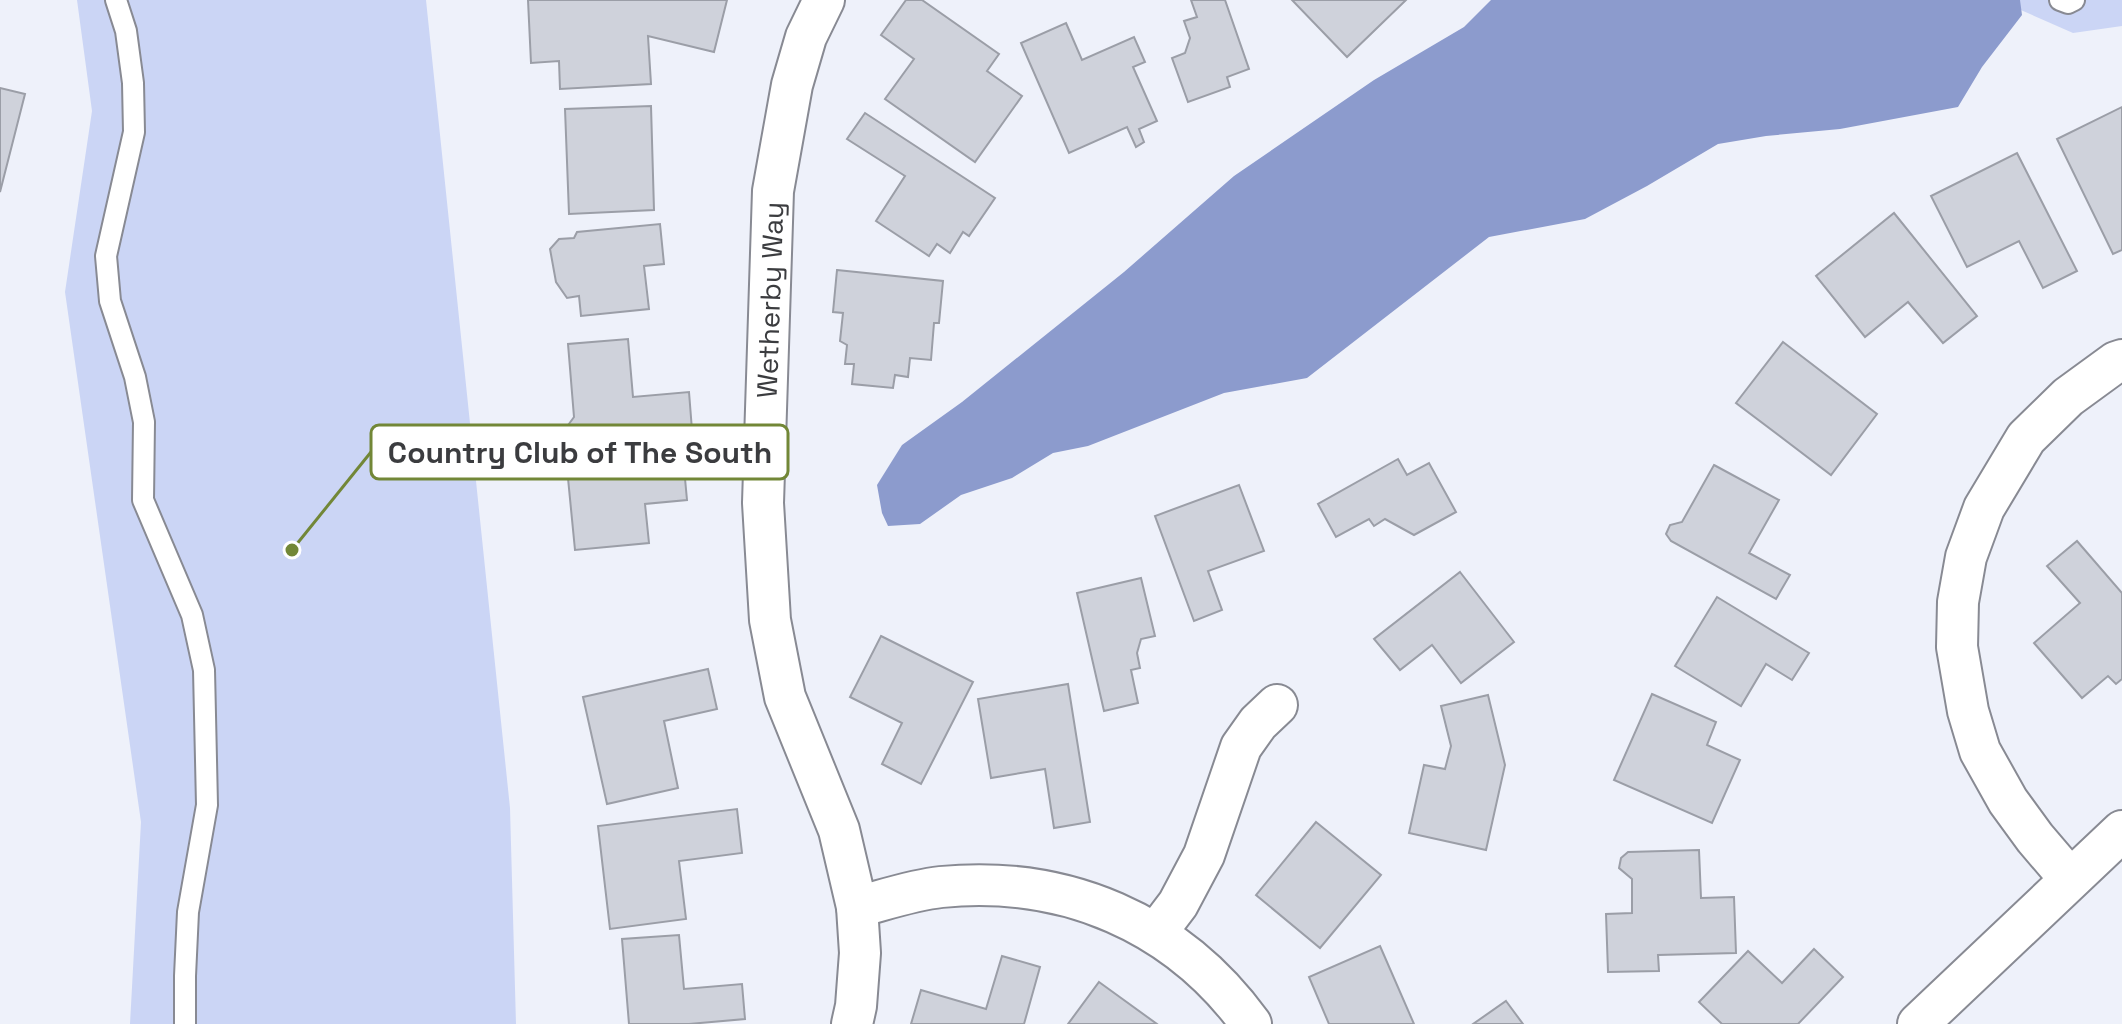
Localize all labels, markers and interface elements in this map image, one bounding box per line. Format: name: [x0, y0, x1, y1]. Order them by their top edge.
street label: Wetherby Way: [749, 201, 791, 399]
callout: Country Club of The South: [371, 425, 788, 479]
text: Country Club of The South: [388, 433, 772, 472]

